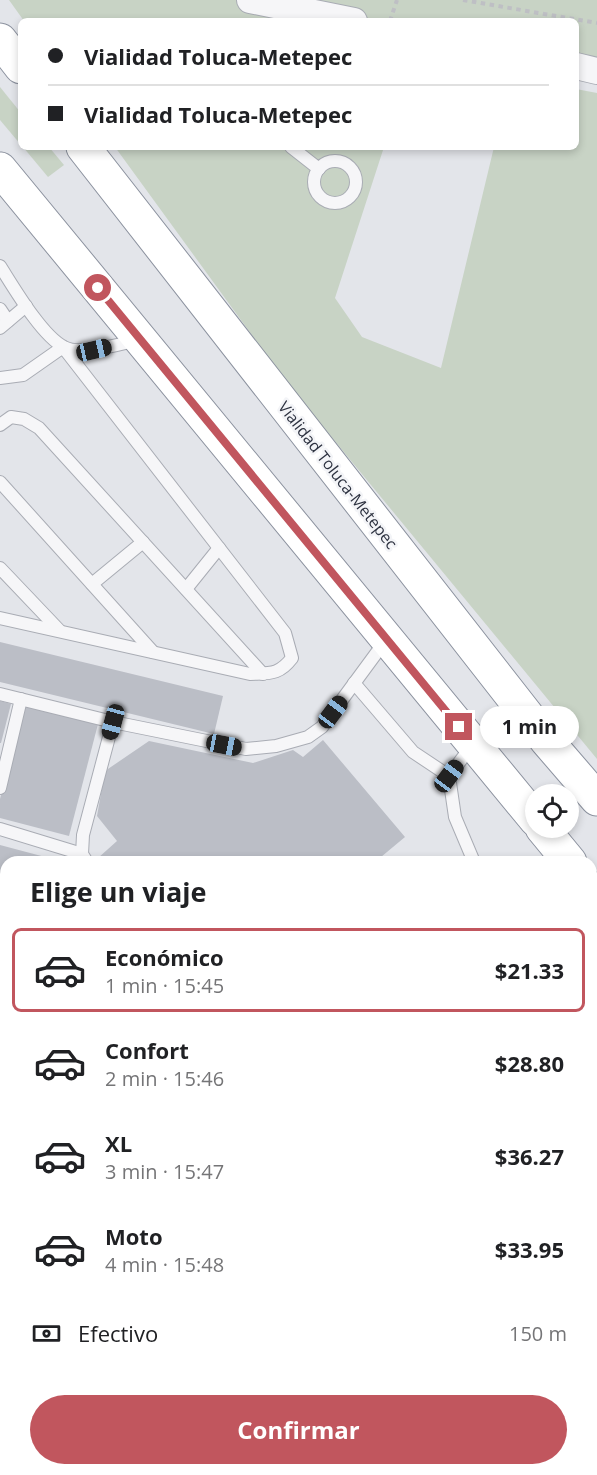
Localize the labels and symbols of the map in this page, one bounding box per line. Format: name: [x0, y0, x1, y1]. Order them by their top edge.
route start: [84, 274, 111, 301]
car: [74, 337, 114, 363]
street label: Vialidad Toluca-Metepec: [273, 397, 403, 554]
car: [315, 692, 351, 732]
car: [100, 702, 126, 742]
callout: 1 min: [480, 706, 579, 748]
route end: [445, 713, 472, 740]
car: [205, 733, 243, 757]
car: [431, 756, 467, 796]

